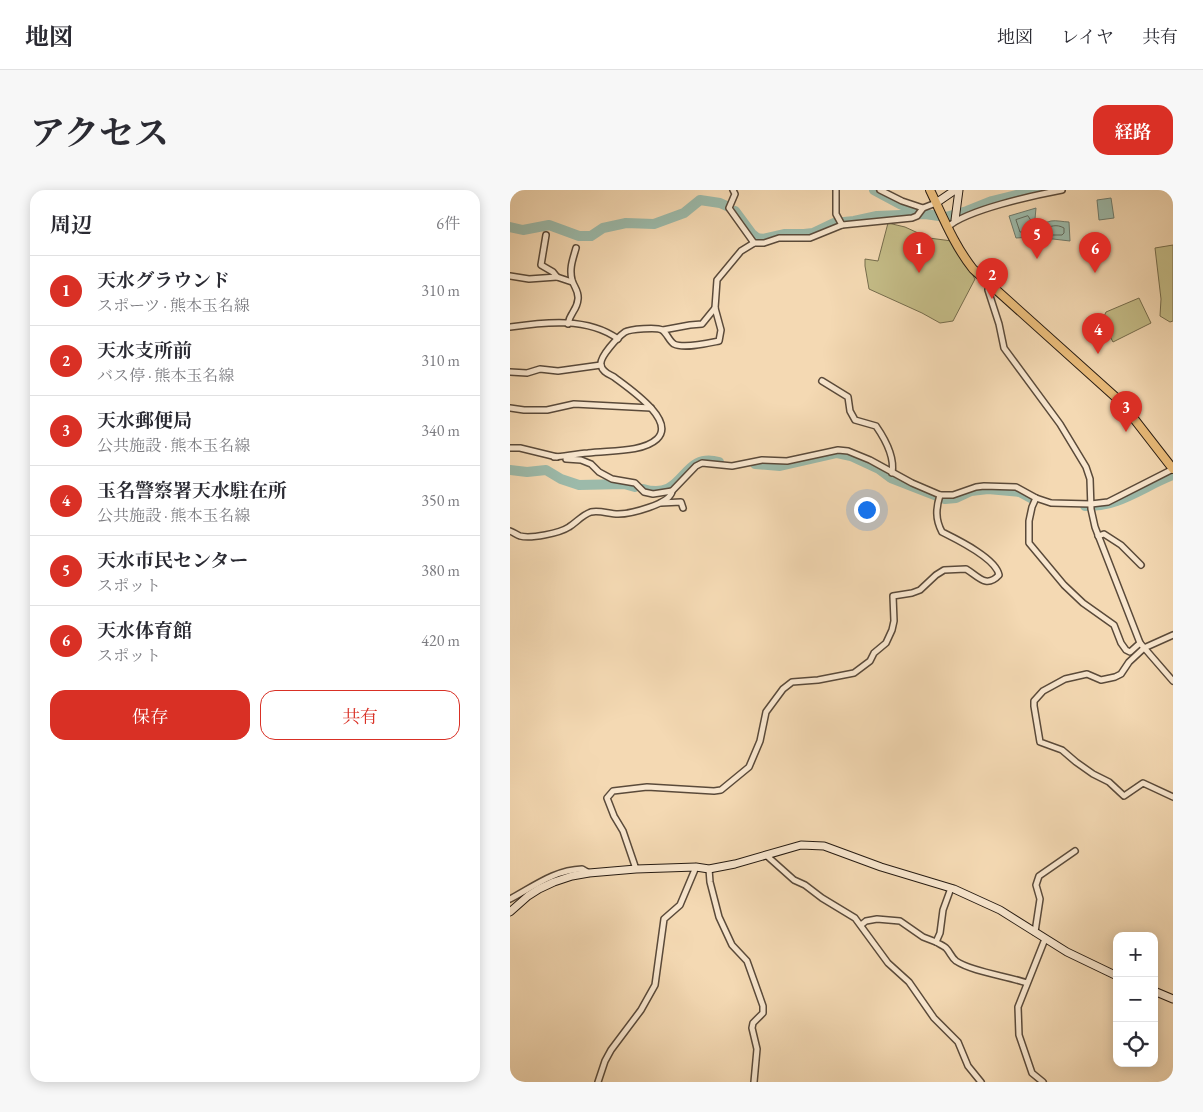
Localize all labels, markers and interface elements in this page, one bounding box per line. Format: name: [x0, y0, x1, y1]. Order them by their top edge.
text: 地図: [25, 21, 73, 52]
text: 地図: [997, 25, 1033, 48]
text: レイヤ: [1061, 25, 1114, 48]
text: 共有: [1142, 25, 1178, 48]
button: 経路: [1093, 105, 1173, 155]
text: アクセス: [30, 110, 169, 155]
text: 周辺: [50, 211, 92, 238]
text: 6件: [436, 213, 460, 234]
pin: 5: [1021, 218, 1053, 259]
pin: 1: [903, 232, 935, 273]
pin: 6: [1079, 232, 1111, 273]
pin: 2: [976, 258, 1008, 299]
text: 天水グラウンド: [97, 268, 230, 293]
text: 1: [62, 280, 70, 301]
text: 310 m: [421, 280, 460, 301]
text: スポーツ · 熊本玉名線: [97, 295, 250, 316]
pin: 4: [1082, 313, 1114, 354]
text: 天水支所前: [97, 338, 192, 363]
text: 2: [62, 350, 70, 371]
text: 310 m: [421, 350, 460, 371]
text: バス停 · 熊本玉名線: [97, 365, 235, 386]
pin: 3: [1110, 391, 1142, 432]
text: 天水郵便局: [97, 408, 192, 433]
text: 3: [62, 420, 70, 441]
text: 340 m: [421, 420, 460, 441]
text: 公共施設 · 熊本玉名線: [97, 435, 251, 456]
text: 玉名警察署天水駐在所: [97, 478, 287, 503]
text: 4: [62, 490, 70, 511]
text: 350 m: [421, 490, 460, 511]
your location: [854, 497, 880, 523]
text: 公共施設 · 熊本玉名線: [97, 505, 251, 526]
text: 天水市民センター: [97, 548, 248, 573]
text: 5: [62, 560, 70, 581]
text: 380 m: [421, 560, 460, 581]
text: スポット: [97, 575, 161, 596]
text: 天水体育館: [97, 618, 192, 643]
text: 6: [62, 630, 70, 651]
text: 420 m: [421, 630, 460, 651]
text: スポット: [97, 645, 161, 666]
button: 保存: [50, 690, 250, 740]
button: 共有: [260, 690, 460, 740]
map controls: [1113, 932, 1158, 1067]
button: +: [1113, 932, 1158, 977]
button: −: [1113, 977, 1158, 1022]
button: locate: [1113, 1022, 1158, 1067]

